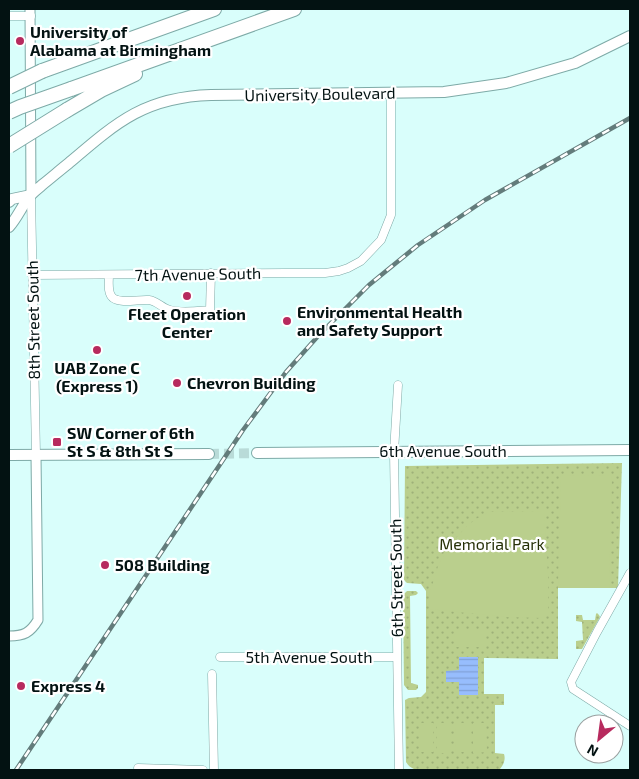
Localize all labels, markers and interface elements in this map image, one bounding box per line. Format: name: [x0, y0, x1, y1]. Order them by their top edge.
place label: University of Alabama at Birmingham: [30, 22, 211, 59]
marker: University of Alabama at Birmingham: [14, 35, 26, 47]
street label: University Boulevard: [244, 83, 396, 104]
street label: 8th Street South: [22, 260, 43, 380]
street label: 7th Avenue South: [135, 263, 261, 284]
marker: Fleet Operation Center: [181, 290, 193, 302]
place label: Environmental Health and Safety Support: [297, 302, 462, 340]
place label: Fleet Operation Center: [128, 304, 246, 341]
marker: Environmental Health and Safety Support: [281, 315, 293, 327]
marker: UAB Zone C (Express 1): [91, 344, 103, 356]
place label: UAB Zone C (Express 1): [54, 358, 140, 395]
place label: Chevron Building: [187, 373, 316, 392]
marker: Chevron Building: [171, 377, 183, 389]
place label: SW Corner of 6th St S & 8th St S: [67, 423, 194, 460]
marker: SW Corner of 6th St S & 8th St S: [51, 436, 63, 448]
street label: 6th Avenue South: [379, 441, 507, 460]
street label: 6th Street South: [385, 518, 406, 638]
park label: Memorial Park: [439, 534, 545, 553]
place label: 508 Building: [115, 555, 210, 574]
marker: 508 Building: [99, 559, 111, 571]
street label: 5th Avenue South: [246, 647, 372, 666]
place label: Express 4: [31, 676, 105, 695]
marker: Express 4: [15, 680, 27, 692]
north arrow: [574, 714, 624, 764]
text: N: [584, 741, 601, 761]

